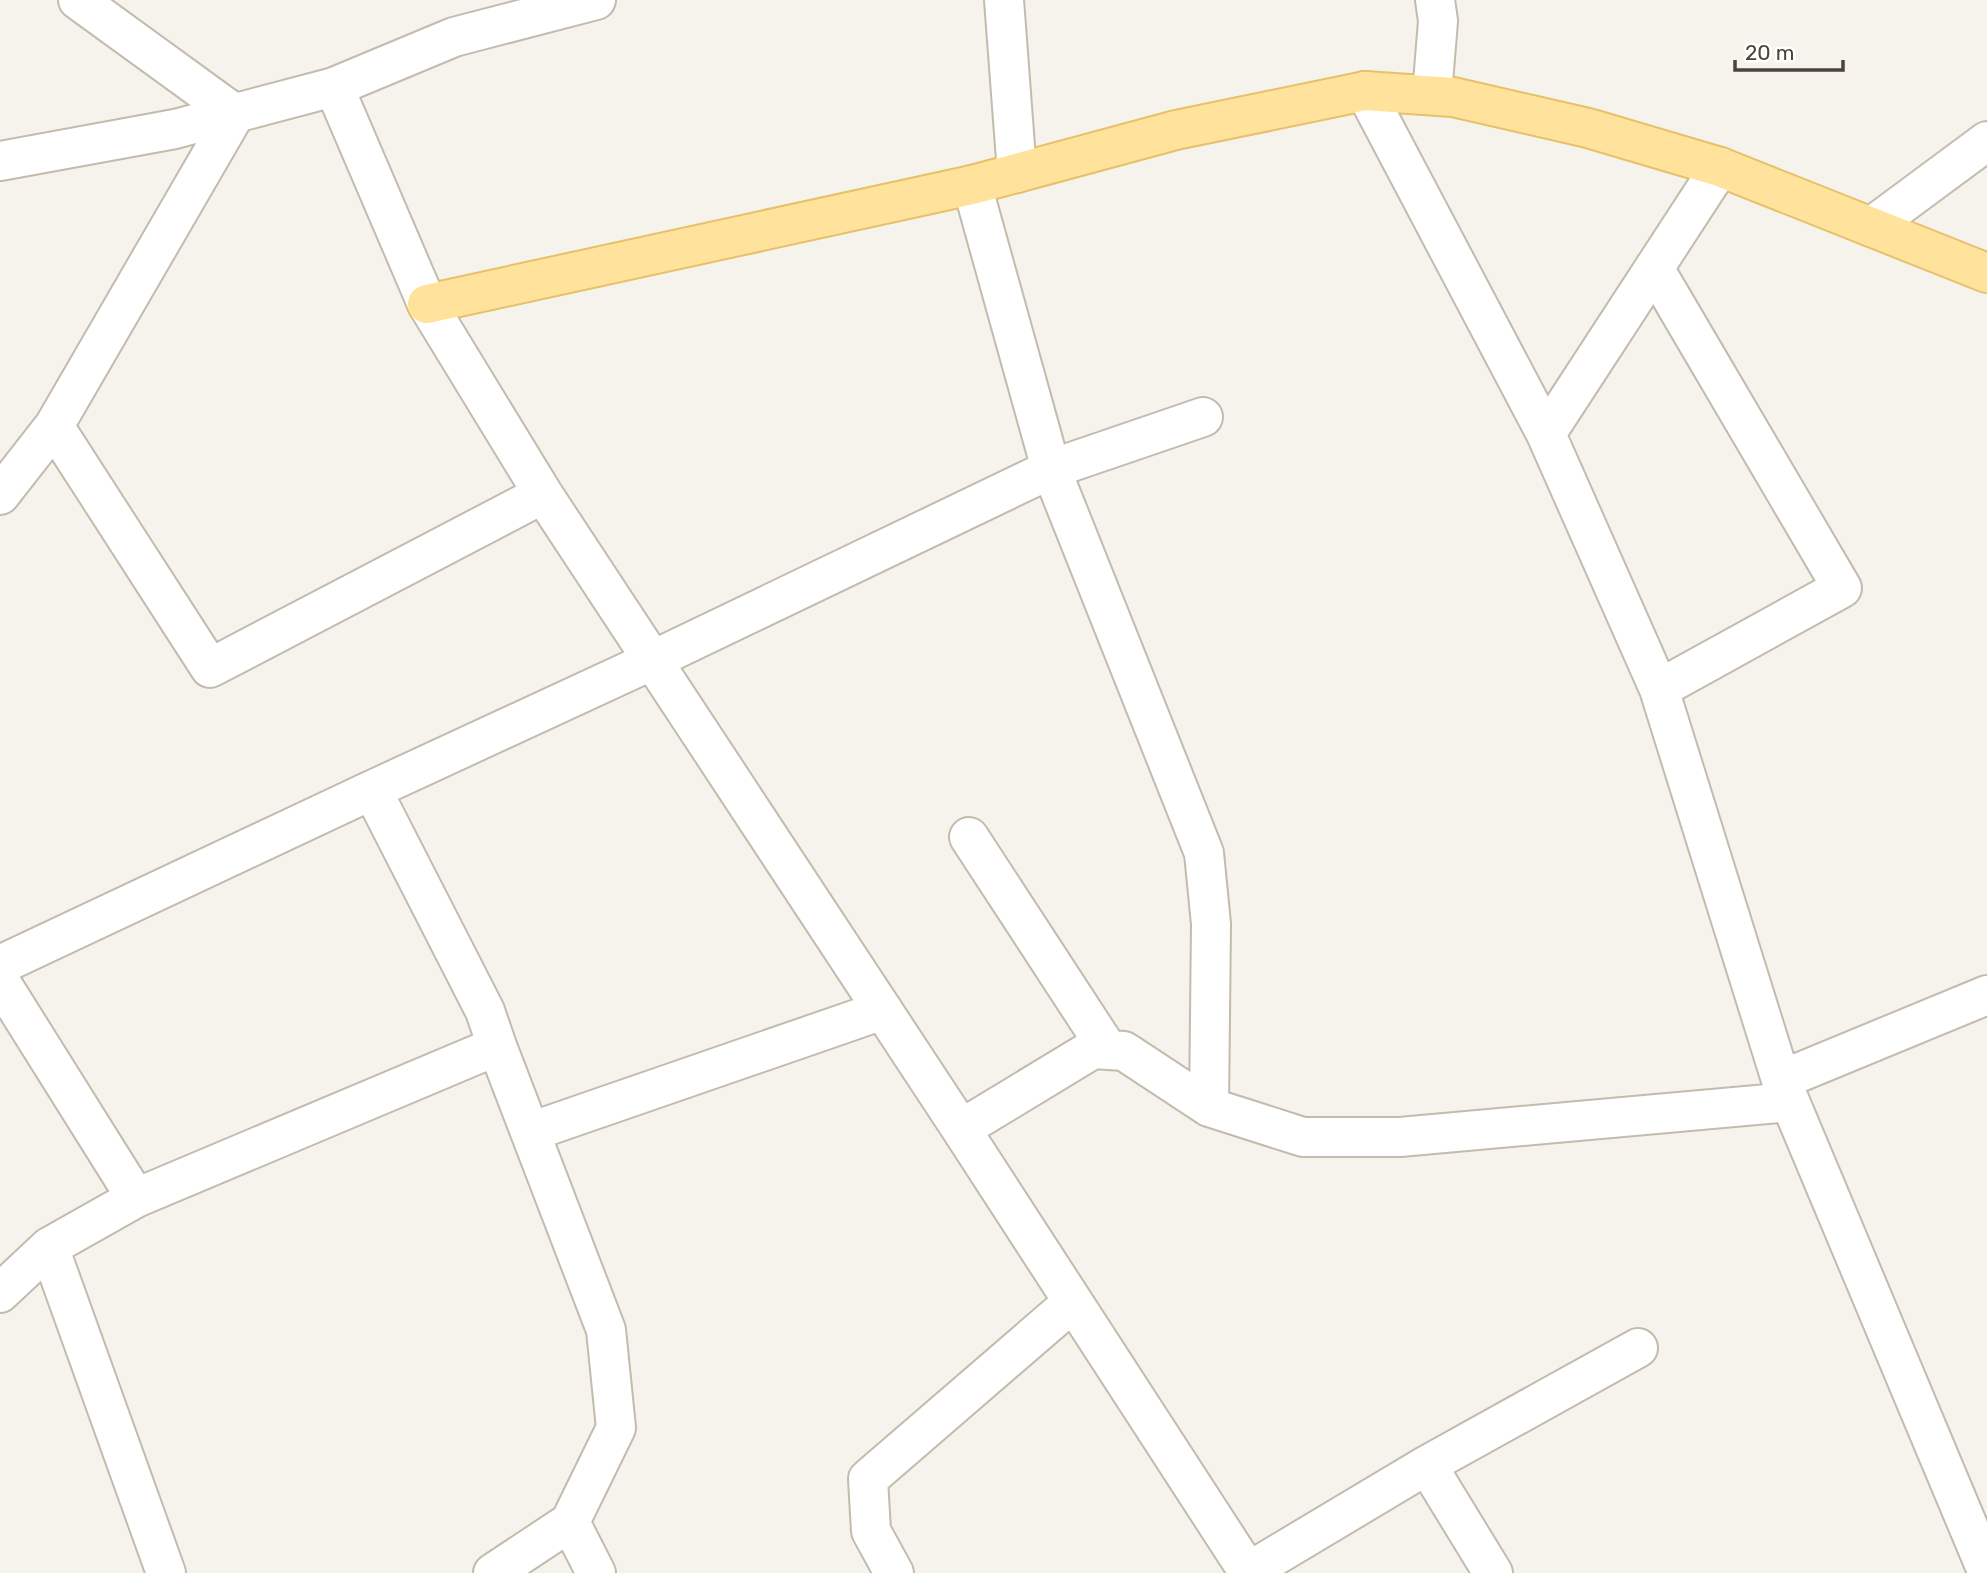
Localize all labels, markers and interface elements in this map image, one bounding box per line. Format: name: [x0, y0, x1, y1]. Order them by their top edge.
scale bar: [1735, 28, 1843, 72]
text: 20 m: [1745, 40, 1794, 65]

